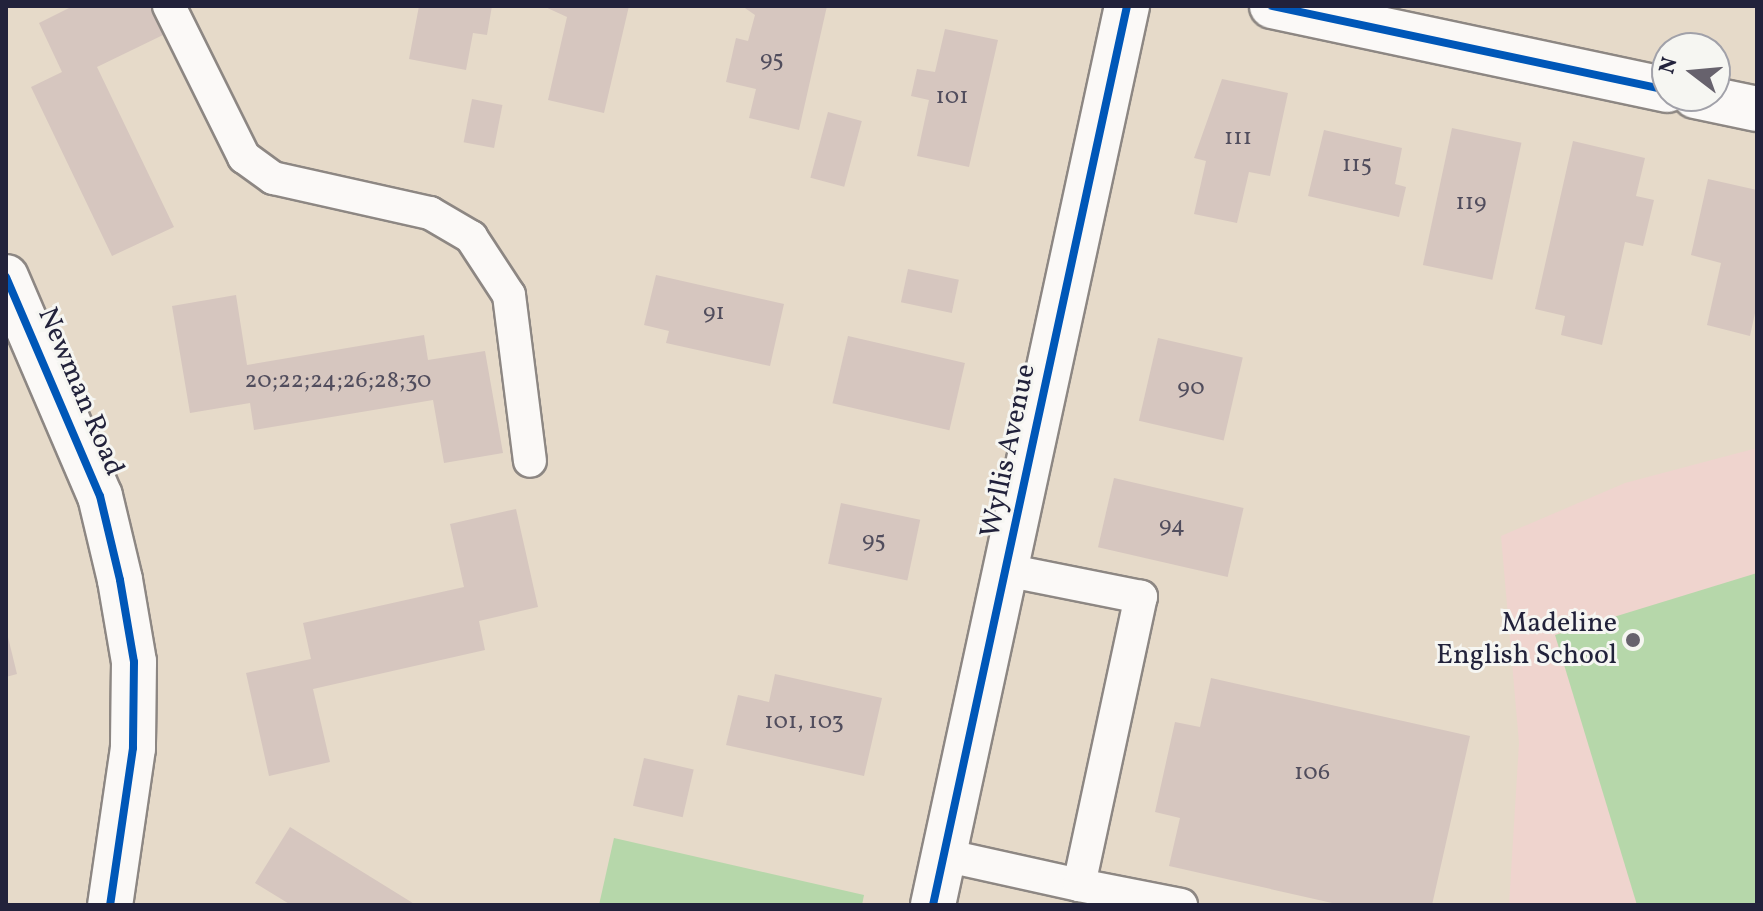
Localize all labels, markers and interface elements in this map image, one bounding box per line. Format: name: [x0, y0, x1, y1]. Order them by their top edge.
north arrow: [1651, 32, 1731, 112]
house number: 95: [760, 47, 784, 75]
text: N: [1652, 54, 1686, 78]
house number: 101: [935, 84, 969, 112]
house number: 111: [1224, 125, 1252, 153]
house number: 115: [1342, 152, 1372, 180]
house number: 119: [1455, 190, 1487, 218]
house number: 91: [703, 300, 725, 328]
street label: Newman Road: [29, 303, 131, 481]
street label: Wyllis Avenue: [974, 361, 1044, 541]
house number: 20;22;24;26;28;30: [245, 368, 431, 396]
house number: 90: [1177, 375, 1205, 403]
house number: 94: [1159, 513, 1185, 541]
house number: 95: [862, 528, 886, 556]
place label: Madeline English School: [1436, 607, 1617, 673]
marker: Madeline English School: [1624, 631, 1642, 649]
house number: 101, 103: [764, 709, 844, 737]
house number: 106: [1294, 760, 1330, 788]

